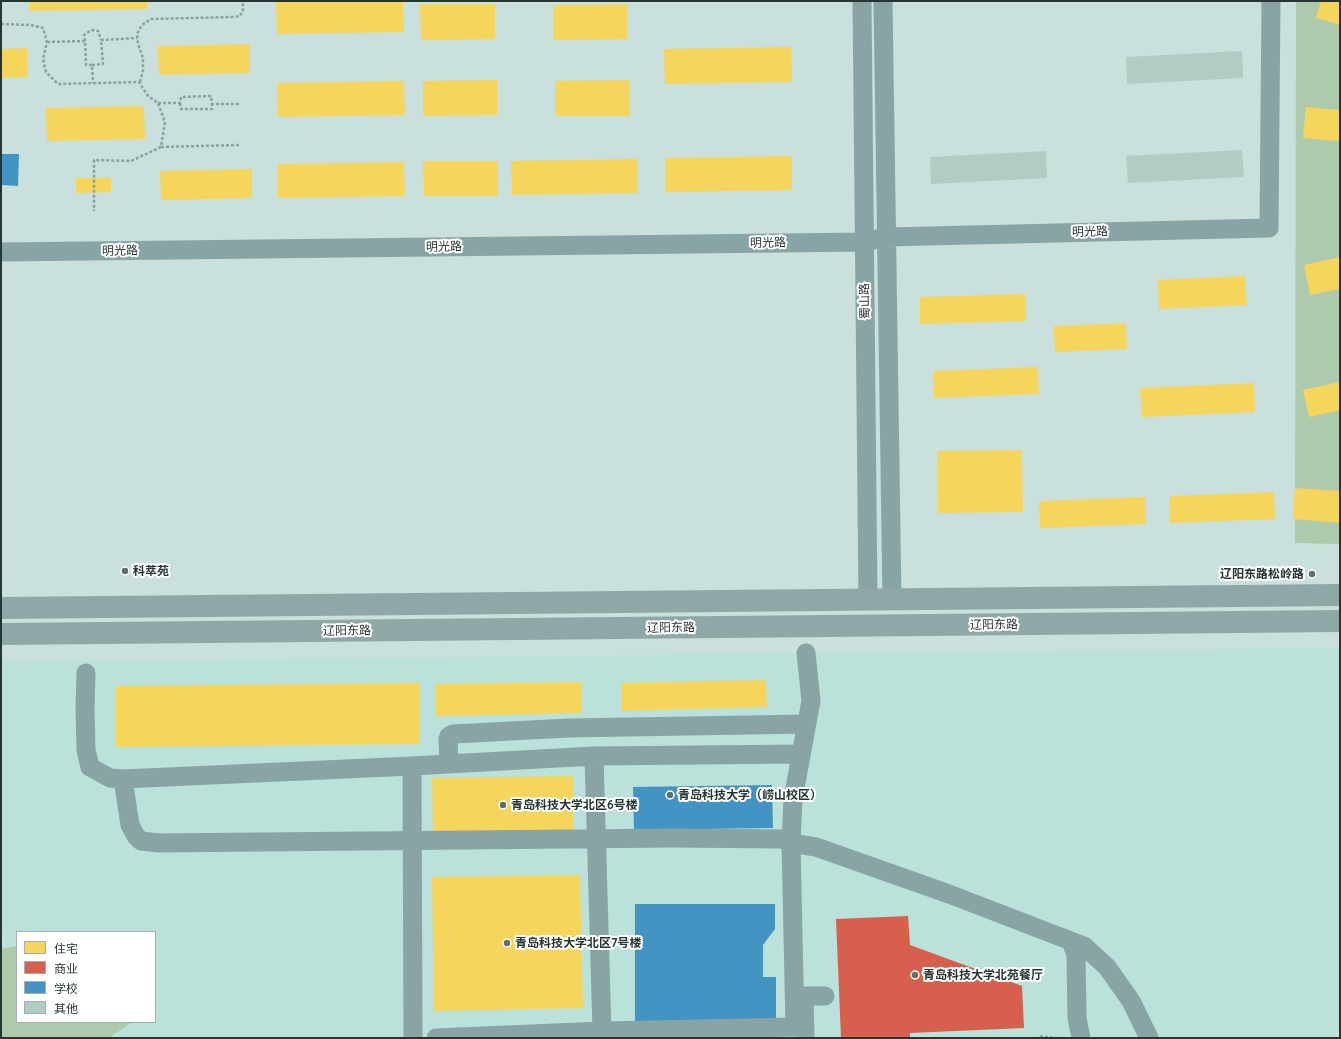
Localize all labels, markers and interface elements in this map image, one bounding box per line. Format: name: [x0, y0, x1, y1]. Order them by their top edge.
street label: 明光路: [1072, 224, 1108, 240]
street label: 明光路: [750, 235, 786, 251]
street label: 明光路: [426, 239, 462, 255]
street label: 明光路: [102, 243, 138, 259]
street label: 蜀山路: [857, 283, 873, 319]
place label: 科萃苑: [133, 564, 169, 578]
marker: 科萃苑: [120, 566, 130, 576]
place label: 辽阳东路松岭路: [1220, 567, 1304, 581]
marker: 辽阳东路松岭路: [1307, 569, 1317, 579]
street label: 辽阳东路: [970, 617, 1018, 633]
street label: 辽阳东路: [647, 620, 695, 636]
street label: 辽阳东路: [323, 623, 371, 639]
place label: 青岛科技大学（崂山校区）: [678, 788, 822, 802]
marker: 青岛科技大学（崂山校区）: [665, 790, 675, 800]
place label: 青岛科技大学北区6号楼: [511, 798, 638, 812]
marker: 青岛科技大学北区6号楼: [498, 800, 508, 810]
legend: [16, 931, 156, 1023]
place label: 青岛科技大学北区7号楼: [515, 936, 642, 950]
marker: 青岛科技大学北区7号楼: [502, 938, 512, 948]
text: 住宅: [54, 941, 78, 956]
text: 商业: [54, 961, 78, 976]
place label: 青岛科技大学北苑餐厅: [923, 968, 1043, 982]
marker: 青岛科技大学北苑餐厅: [910, 970, 920, 980]
text: 学校: [54, 981, 78, 996]
text: 其他: [54, 1001, 78, 1016]

